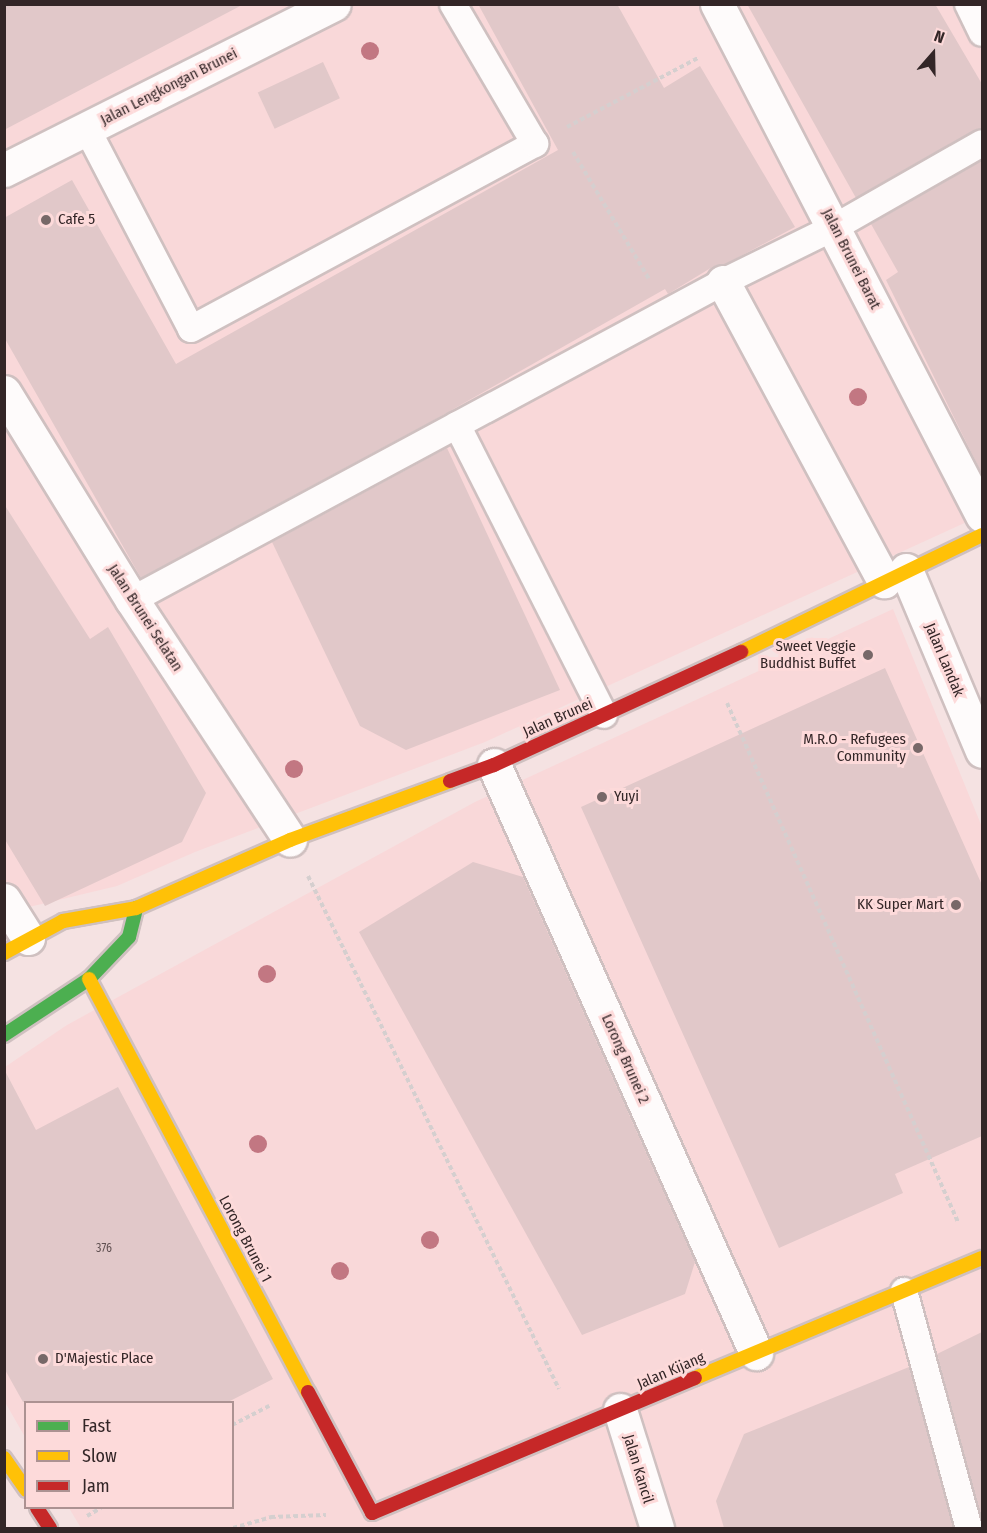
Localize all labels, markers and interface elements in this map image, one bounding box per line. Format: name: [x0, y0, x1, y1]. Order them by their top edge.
north arrow: [903, 24, 963, 84]
text: N: [932, 26, 947, 47]
street label: Jalan Lengkongan Brunei: [98, 45, 240, 129]
street label: Jalan Brunei Barat: [818, 206, 884, 312]
place label: Cafe 5: [58, 211, 95, 229]
marker: Cafe 5: [39, 213, 53, 227]
street label: Jalan Brunei Selatan: [104, 561, 186, 675]
street label: Jalan Landak: [920, 621, 968, 699]
place label: Sweet Veggie Buddhist Buffet: [760, 637, 856, 672]
marker: Sweet Veggie Buddhist Buffet: [861, 648, 875, 662]
street label: Jalan Brunei: [520, 695, 596, 741]
place label: M.R.O - Refugees Community: [803, 730, 906, 765]
marker: M.R.O - Refugees Community: [911, 741, 925, 755]
place label: Yuyi: [614, 788, 639, 806]
marker: Yuyi: [595, 790, 609, 804]
place label: KK Super Mart: [857, 896, 944, 914]
marker: KK Super Mart: [949, 898, 963, 912]
street label: Lorong Brunei 2: [597, 1012, 653, 1106]
street label: Lorong Brunei 1: [215, 1193, 275, 1285]
house number: 376: [96, 1242, 112, 1256]
street label: Jalan Kijang: [634, 1349, 708, 1393]
place label: D'Majestic Place: [55, 1350, 153, 1368]
marker: D'Majestic Place: [36, 1352, 50, 1366]
legend: [24, 1401, 234, 1509]
text: Fast: [82, 1415, 111, 1437]
street label: Jalan Kancil: [619, 1432, 657, 1506]
text: Slow: [82, 1445, 117, 1467]
text: Jam: [82, 1475, 110, 1497]

